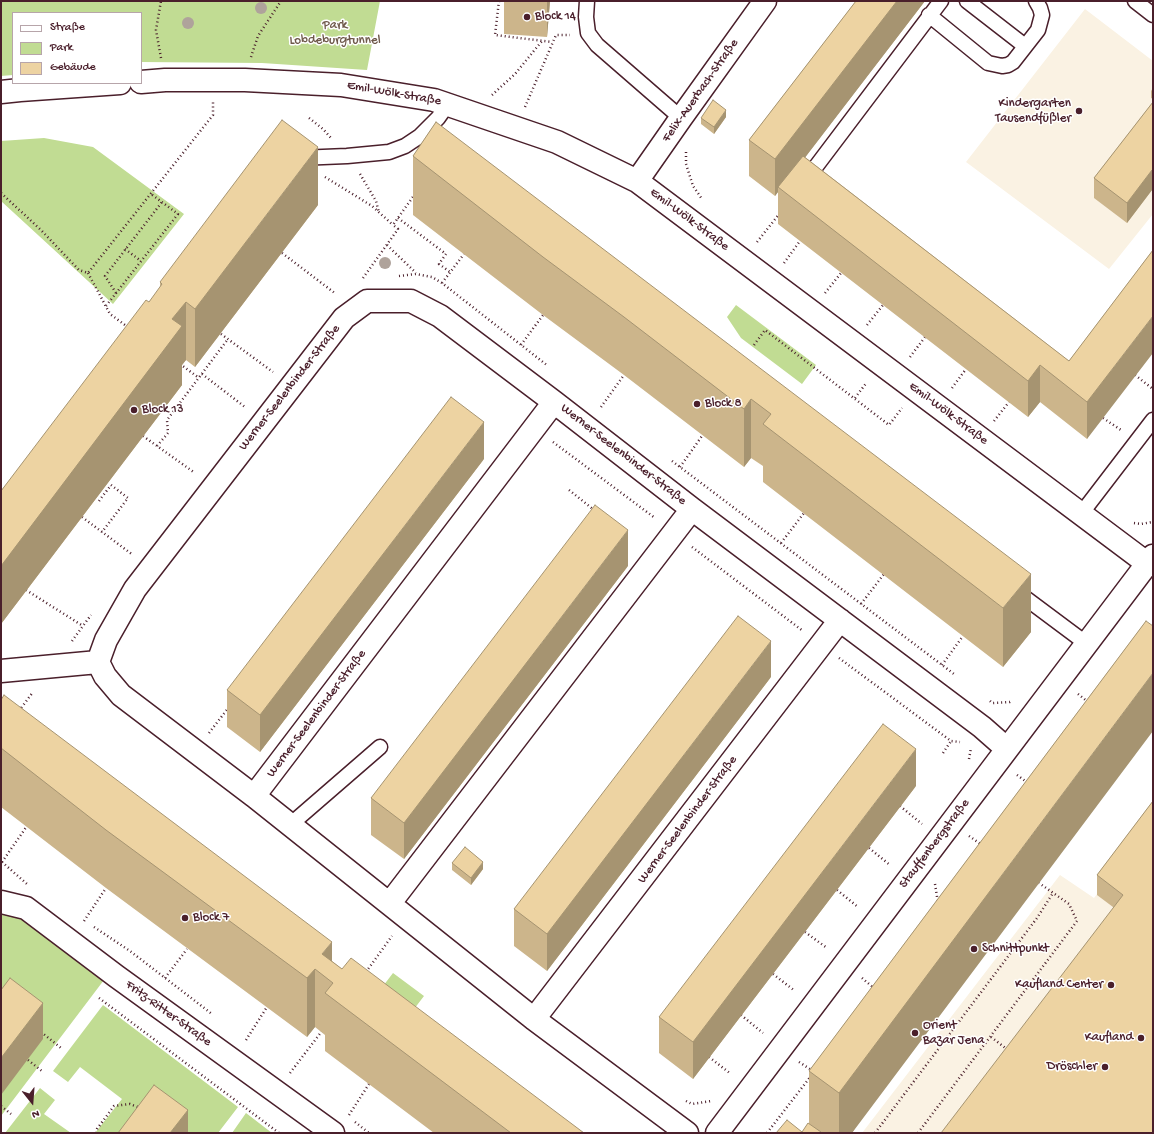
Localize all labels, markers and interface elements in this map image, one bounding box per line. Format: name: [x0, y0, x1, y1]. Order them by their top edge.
place label: Block 14: [535, 9, 576, 25]
legend: [12, 12, 142, 84]
marker: Block 14: [522, 12, 532, 22]
park label: Park Lobdeburgtunnel: [290, 18, 380, 49]
text: Straße: [50, 21, 85, 35]
street label: Felix-Auerbach-Straße: [660, 36, 742, 146]
text: Park: [50, 41, 73, 55]
text: Gebäude: [50, 61, 96, 75]
street label: Emil-Wölk-Straße: [346, 78, 442, 110]
place label: Kindergarten Tausendfüßler: [995, 96, 1071, 127]
marker: Kindergarten Tausendfüßler: [1074, 106, 1084, 116]
street label: Emil-Wölk-Straße: [646, 185, 732, 255]
street label: Werner-Seelenbinder-Straße: [236, 322, 344, 454]
street label: Emil-Wölk-Straße: [905, 379, 991, 449]
place label: Block 8: [705, 396, 742, 412]
marker: Block 8: [692, 399, 702, 409]
street label: Werner-Seelenbinder-Straße: [557, 401, 689, 509]
place label: Block 13: [142, 402, 184, 418]
marker: Block 13: [129, 405, 139, 415]
street label: Werner-Seelenbinder-Straße: [264, 647, 370, 781]
street label: Werner-Seelenbinder-Straße: [635, 753, 741, 887]
street label: Stauffenbergstraße: [896, 796, 974, 892]
place label: Block 7: [193, 910, 229, 926]
marker: Block 7: [180, 913, 190, 923]
place label: Schnittpunkt: [982, 941, 1049, 957]
marker: Schnittpunkt: [969, 944, 979, 954]
place label: Kaufland Center: [1015, 977, 1103, 993]
street label: Fritz-Ritter-Straße: [122, 978, 214, 1050]
marker: Kaufland Center: [1106, 980, 1116, 990]
place label: Orient Bazar Jena: [923, 1018, 984, 1049]
marker: Orient Bazar Jena: [910, 1028, 920, 1038]
place label: Kaufland: [1085, 1030, 1133, 1046]
marker: Kaufland: [1136, 1033, 1146, 1043]
place label: Dröschler: [1047, 1059, 1097, 1075]
marker: Dröschler: [1100, 1062, 1110, 1072]
north arrow: [12, 1082, 52, 1122]
text: N: [30, 1107, 41, 1120]

